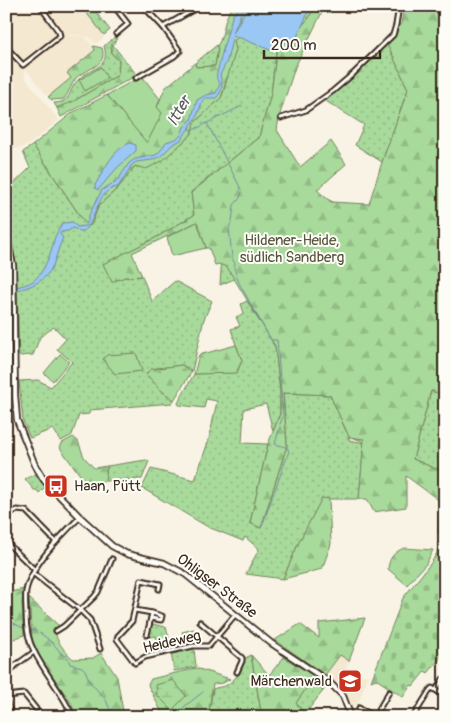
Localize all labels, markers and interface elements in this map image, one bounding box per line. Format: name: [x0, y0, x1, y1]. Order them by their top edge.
scale bar: [264, 28, 380, 60]
text: 200 m: [271, 36, 316, 55]
water label: Itter: [163, 91, 197, 129]
park label: Hildener-Heide, südlich Sandberg: [240, 231, 344, 267]
bus stop icon: Haan, Pütt: [43, 473, 69, 499]
place label: Haan, Pütt: [74, 477, 142, 496]
street label: Ohligser Straße: [173, 550, 261, 623]
street label: Heideweg: [141, 626, 203, 658]
school or university icon: Märchenwald: [337, 668, 363, 694]
place label: Märchenwald: [250, 672, 332, 691]

